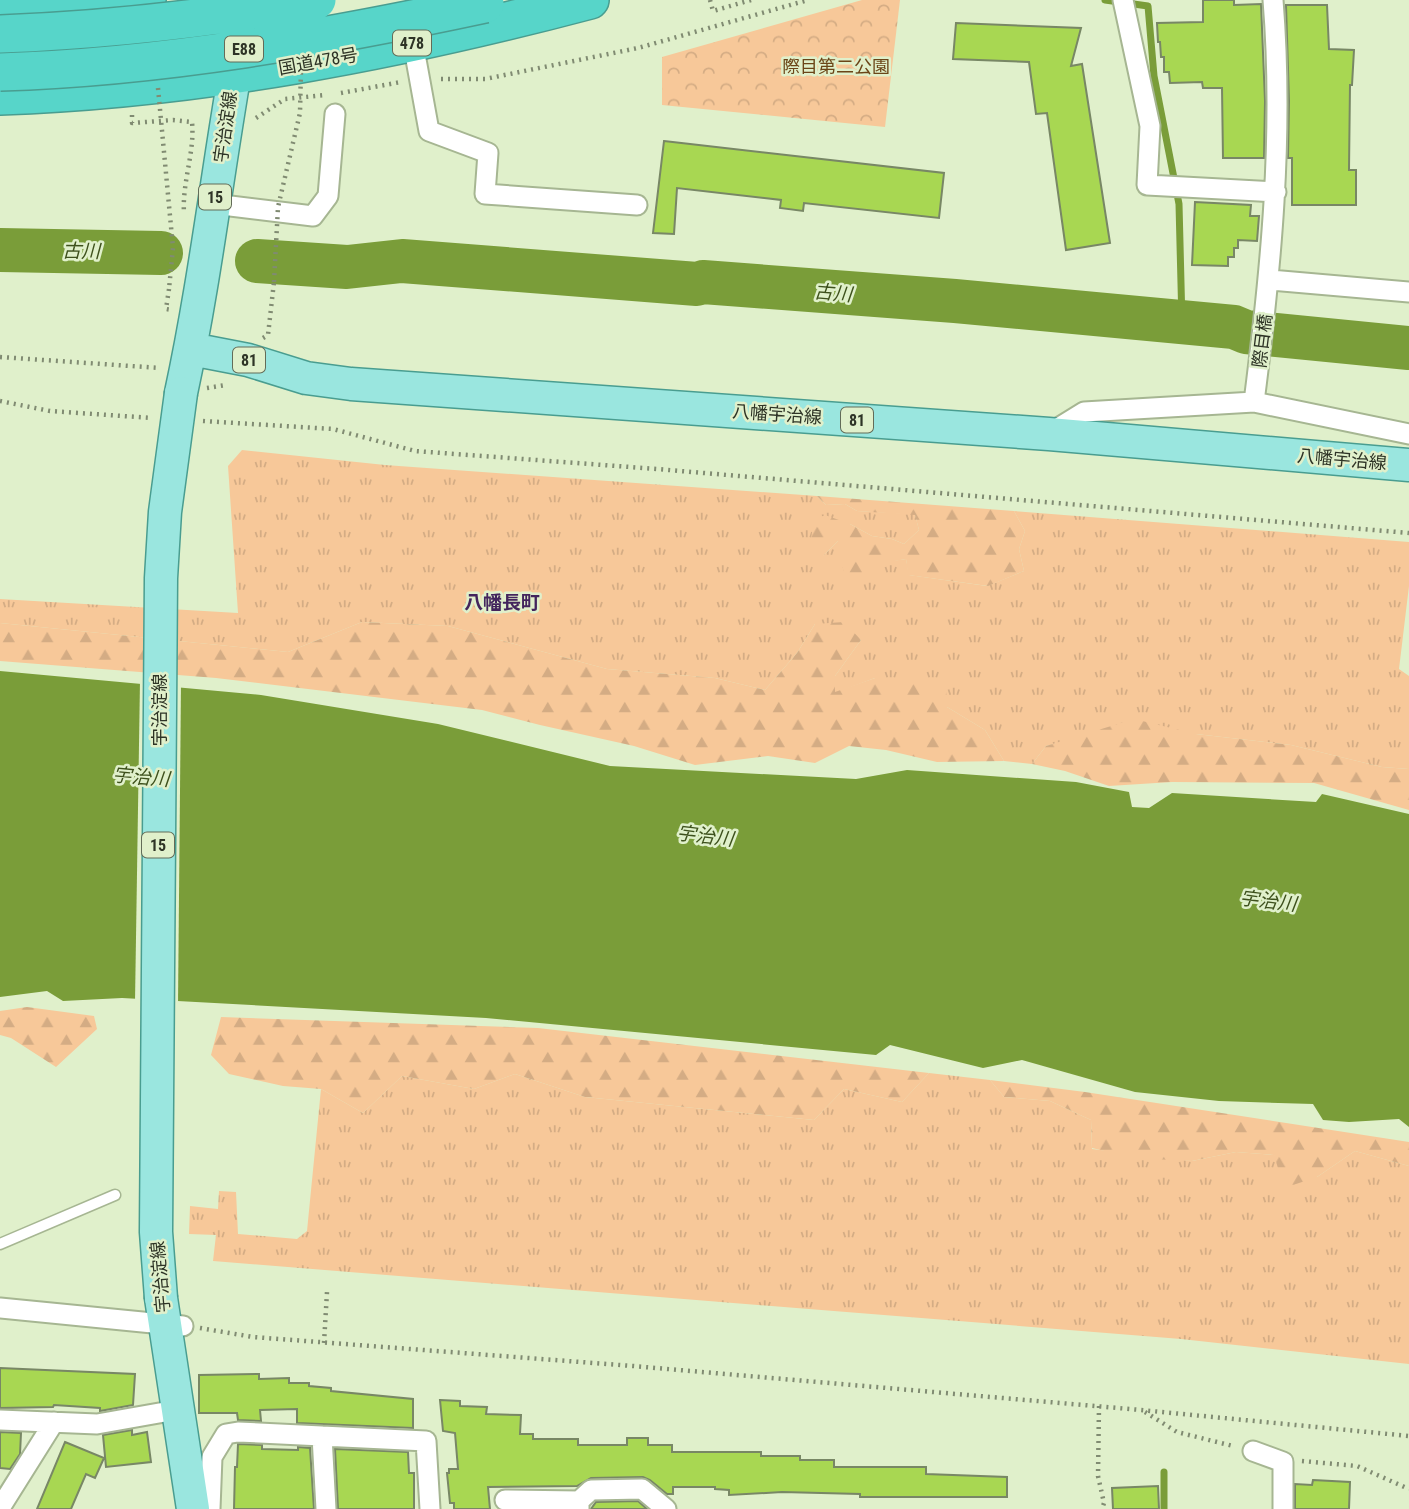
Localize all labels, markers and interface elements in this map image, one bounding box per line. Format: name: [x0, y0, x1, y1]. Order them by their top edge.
road number: 478: [393, 31, 431, 56]
road number: E88: [225, 36, 263, 61]
street label: 国道478号: [276, 44, 360, 78]
park label: 際目第二公園: [782, 56, 890, 77]
street label: 宇治淀線: [210, 90, 240, 164]
road number: 15: [199, 184, 231, 210]
water label: 古川: [62, 239, 102, 263]
water label: 古川: [813, 280, 855, 306]
street label: 際目橋: [1248, 313, 1276, 369]
road number: 81: [233, 348, 265, 372]
street label: 八幡宇治線: [731, 400, 823, 428]
road number: 81: [841, 408, 873, 432]
street label: 八幡宇治線: [1296, 445, 1388, 473]
district label: 八幡長町: [464, 591, 540, 614]
street label: 宇治淀線: [149, 674, 170, 746]
water label: 宇治川: [112, 763, 172, 791]
water label: 宇治川: [675, 821, 737, 851]
road number: 15: [142, 832, 174, 858]
water label: 宇治川: [1238, 886, 1300, 916]
street label: 宇治淀線: [146, 1240, 174, 1314]

